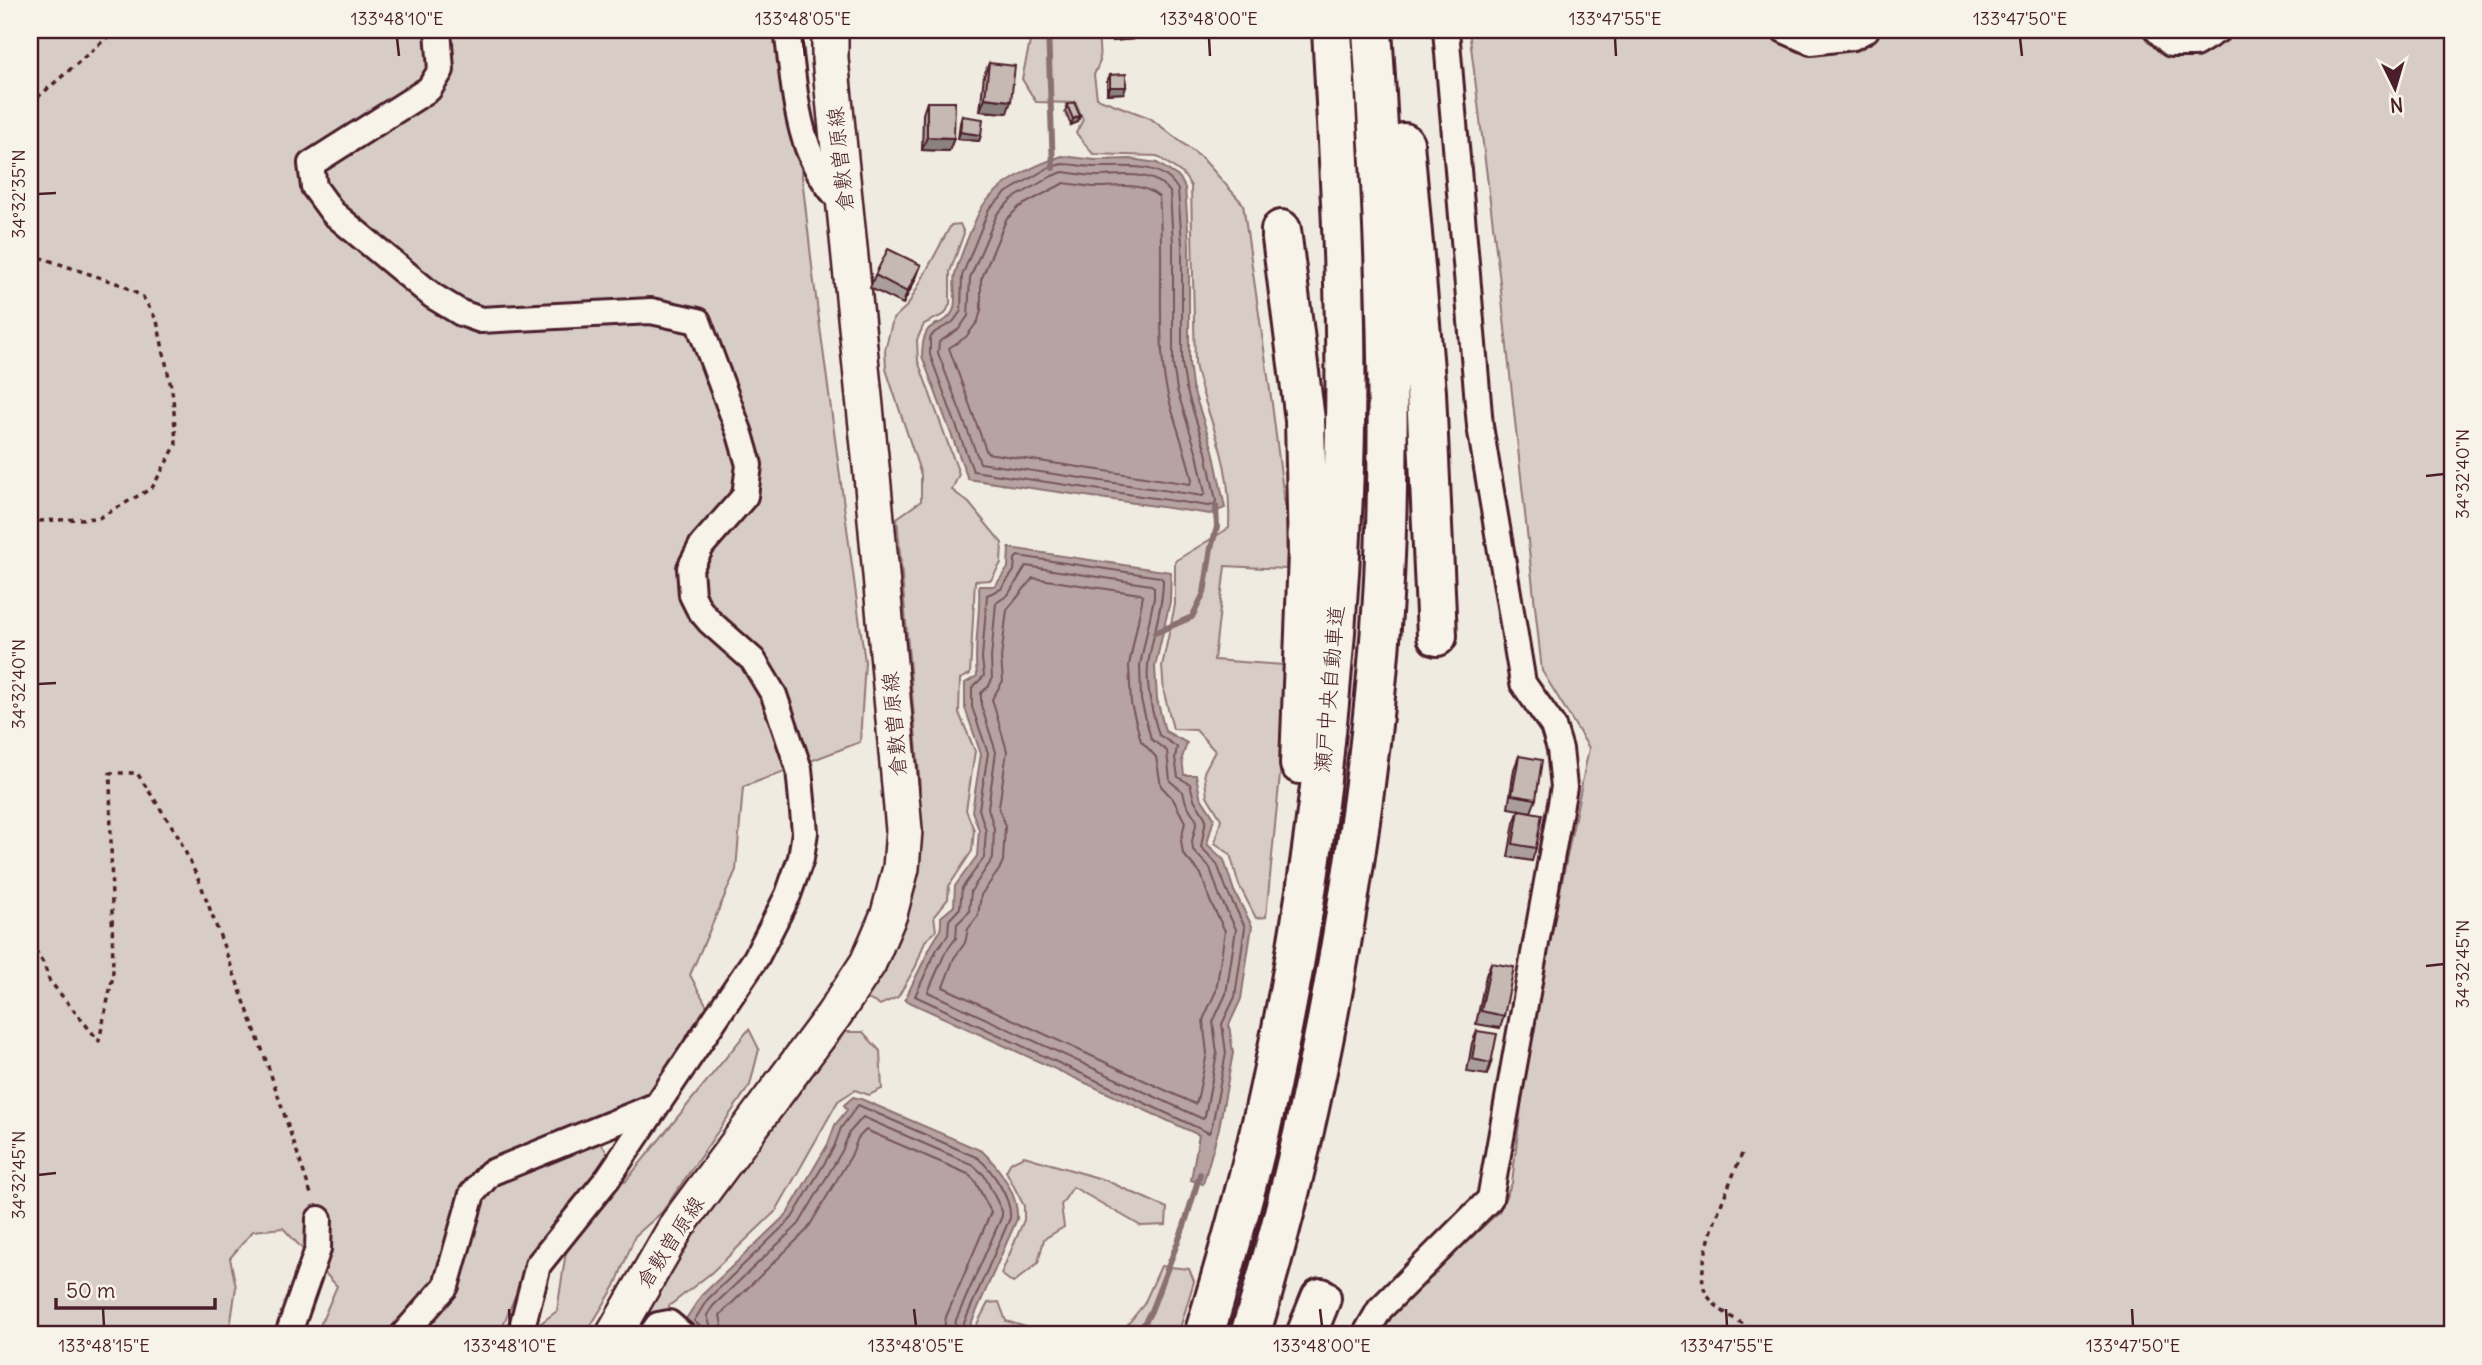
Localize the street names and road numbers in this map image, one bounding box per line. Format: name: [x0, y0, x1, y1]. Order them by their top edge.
street label: 倉敷曽原線: [821, 105, 859, 213]
street label: 瀬戸中央自動車道: [1308, 604, 1350, 774]
street label: 倉敷曽原線: [876, 671, 912, 777]
street label: 倉敷曽原線: [630, 1191, 710, 1293]

